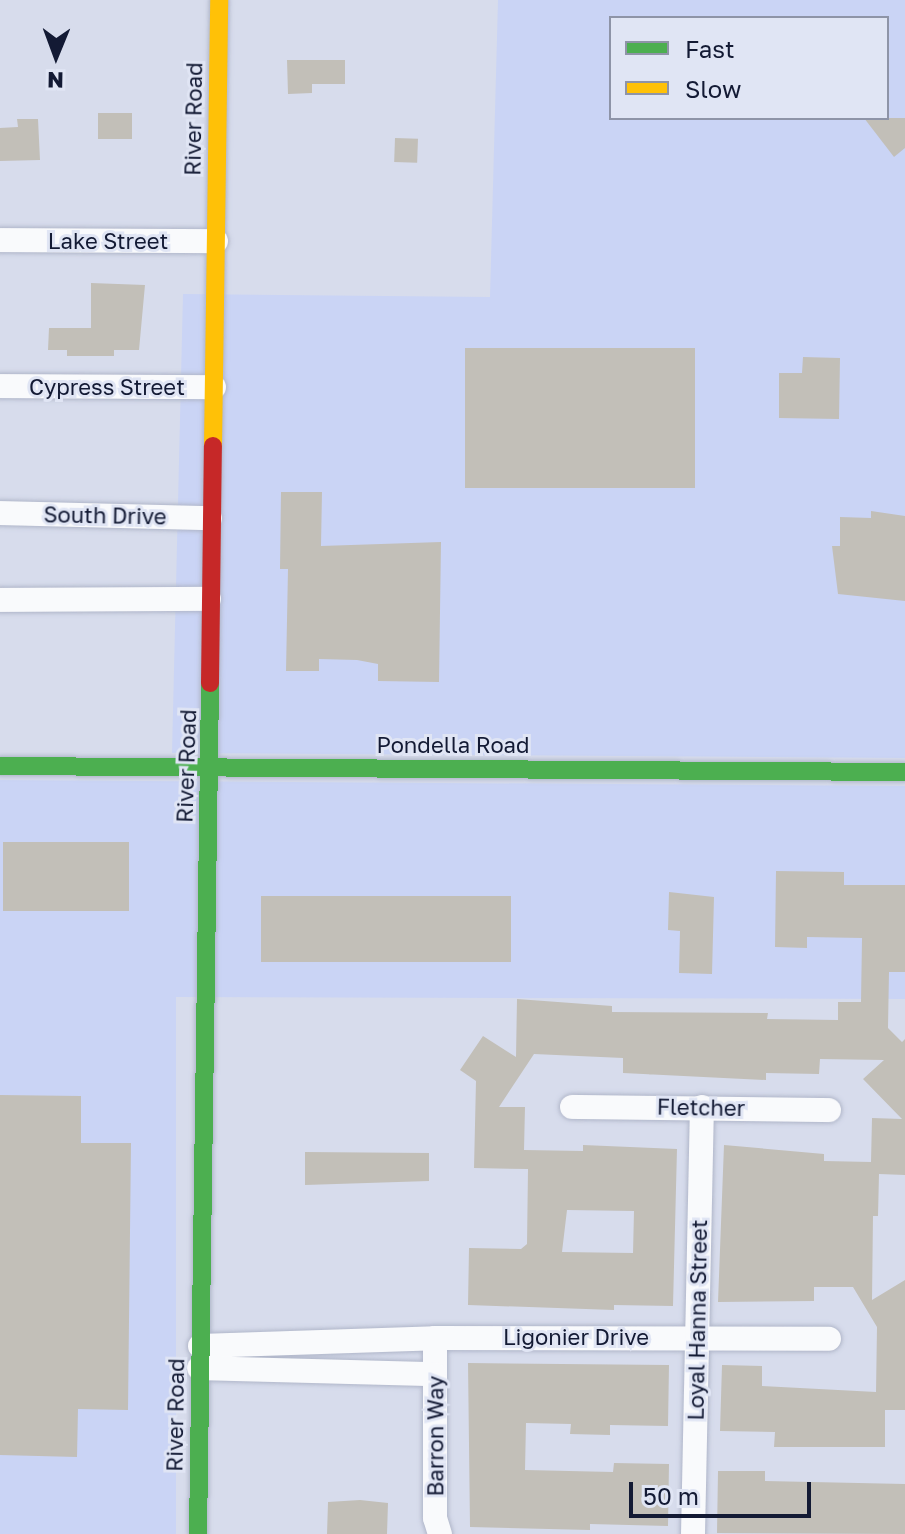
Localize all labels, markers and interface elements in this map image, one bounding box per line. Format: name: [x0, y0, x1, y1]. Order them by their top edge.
north arrow: [16, 16, 96, 96]
legend: [609, 16, 889, 120]
text: Fast: [685, 34, 735, 63]
street label: River Road: [179, 62, 207, 176]
text: N: [47, 67, 64, 94]
text: Slow: [685, 74, 741, 103]
street label: Lake Street: [48, 228, 168, 254]
street label: Cypress Street: [29, 374, 185, 400]
street label: South Drive: [43, 501, 167, 529]
street label: River Road: [171, 709, 201, 823]
street label: Pondella Road: [376, 732, 530, 758]
street label: Fletcher: [657, 1093, 745, 1121]
street label: Loyal Hanna Street: [682, 1219, 712, 1421]
street label: Ligonier Drive: [503, 1324, 649, 1350]
street label: River Road: [161, 1358, 189, 1472]
street label: Barron Way: [422, 1376, 448, 1496]
scale bar: [633, 1466, 815, 1516]
text: 50 m: [643, 1481, 699, 1510]

